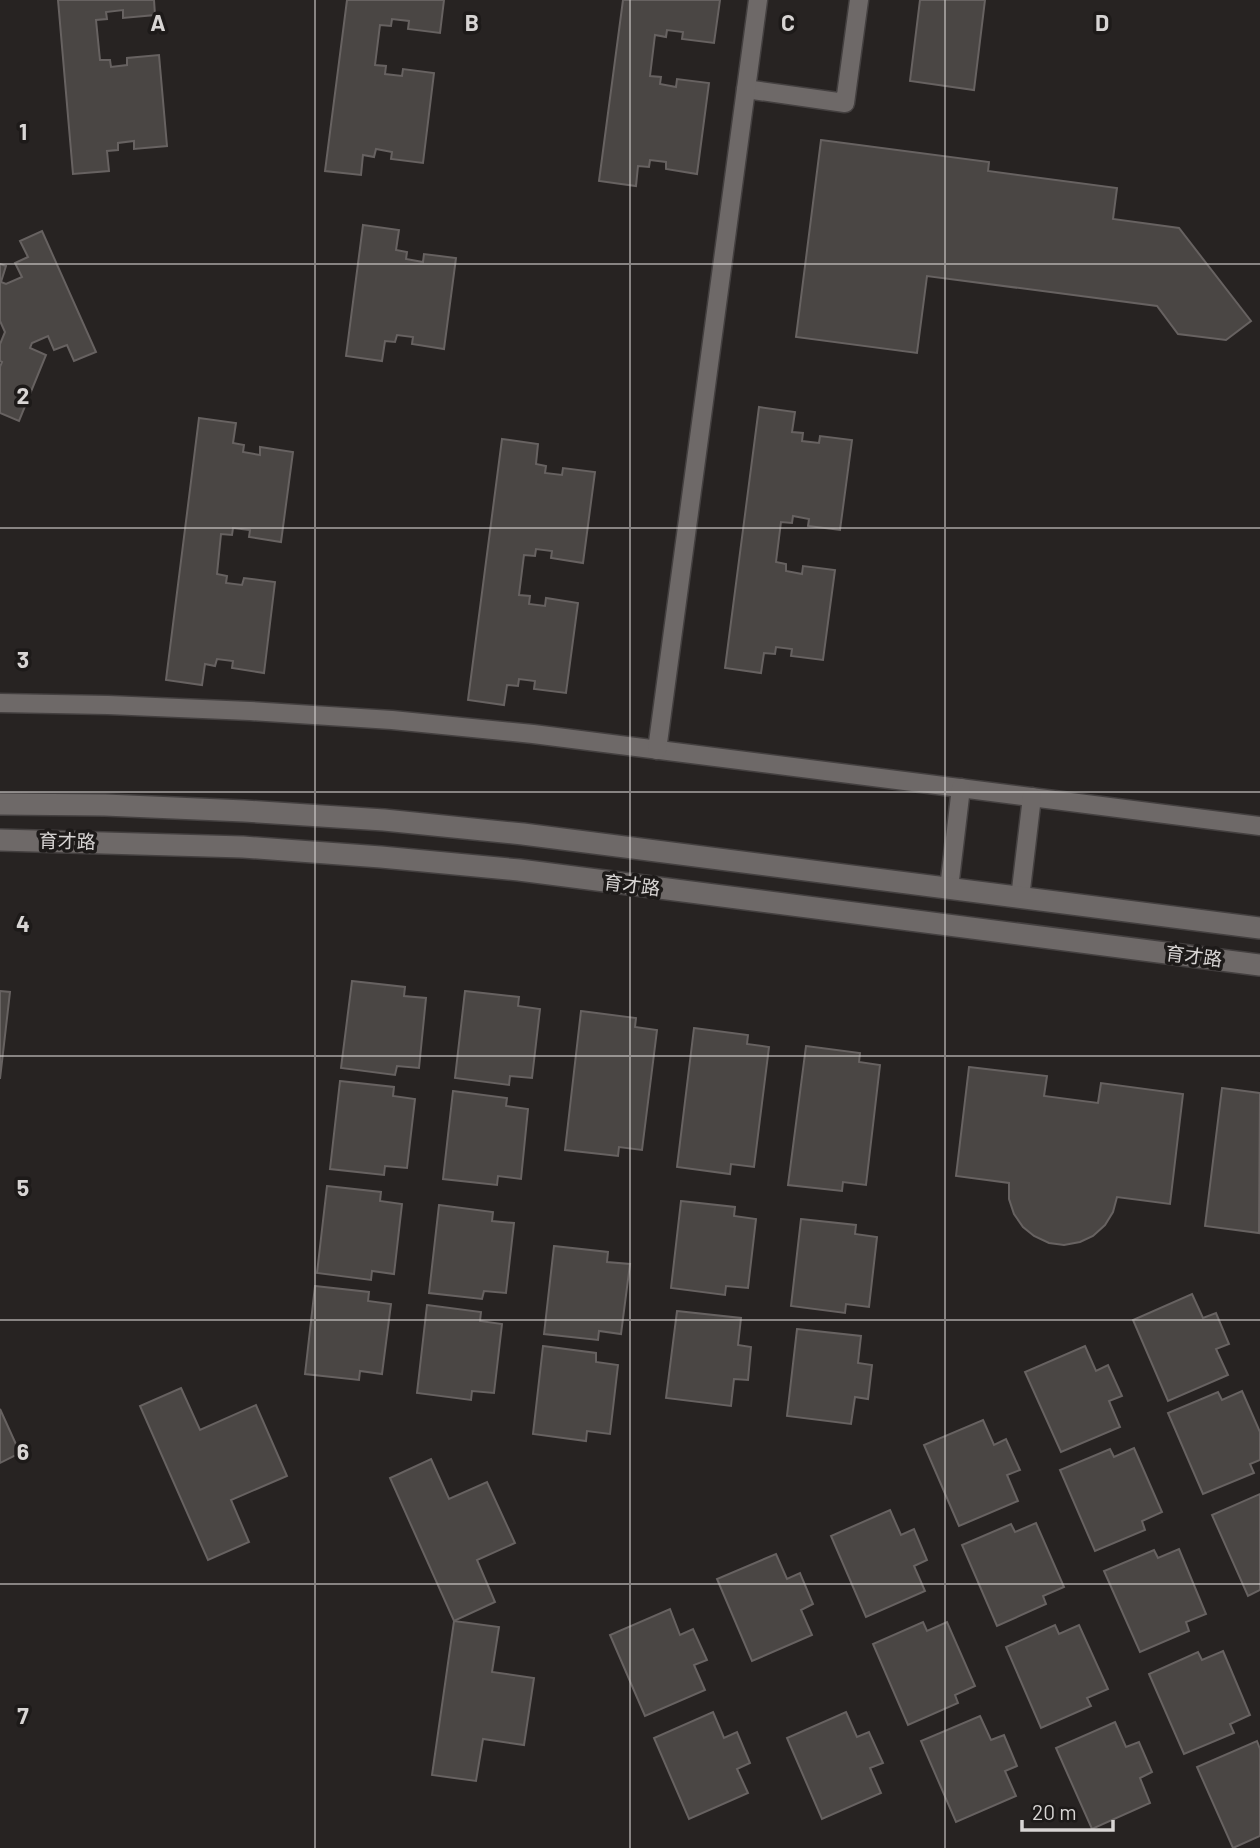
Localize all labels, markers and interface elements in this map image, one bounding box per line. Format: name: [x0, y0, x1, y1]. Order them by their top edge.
text: A: [150, 8, 166, 36]
text: B: [465, 8, 479, 36]
text: C: [781, 8, 795, 36]
text: D: [1095, 8, 1109, 36]
text: 1: [19, 117, 27, 145]
text: 2: [17, 381, 29, 409]
text: 3: [17, 645, 29, 673]
street label: 育才路: [38, 829, 96, 852]
street label: 育才路: [602, 870, 662, 899]
text: 4: [16, 909, 30, 937]
street label: 育才路: [1164, 941, 1224, 970]
text: 5: [17, 1173, 29, 1201]
text: 6: [17, 1437, 29, 1465]
text: 7: [17, 1701, 29, 1729]
scale bar: [1022, 1788, 1113, 1832]
text: 20 m: [1032, 1799, 1077, 1824]

